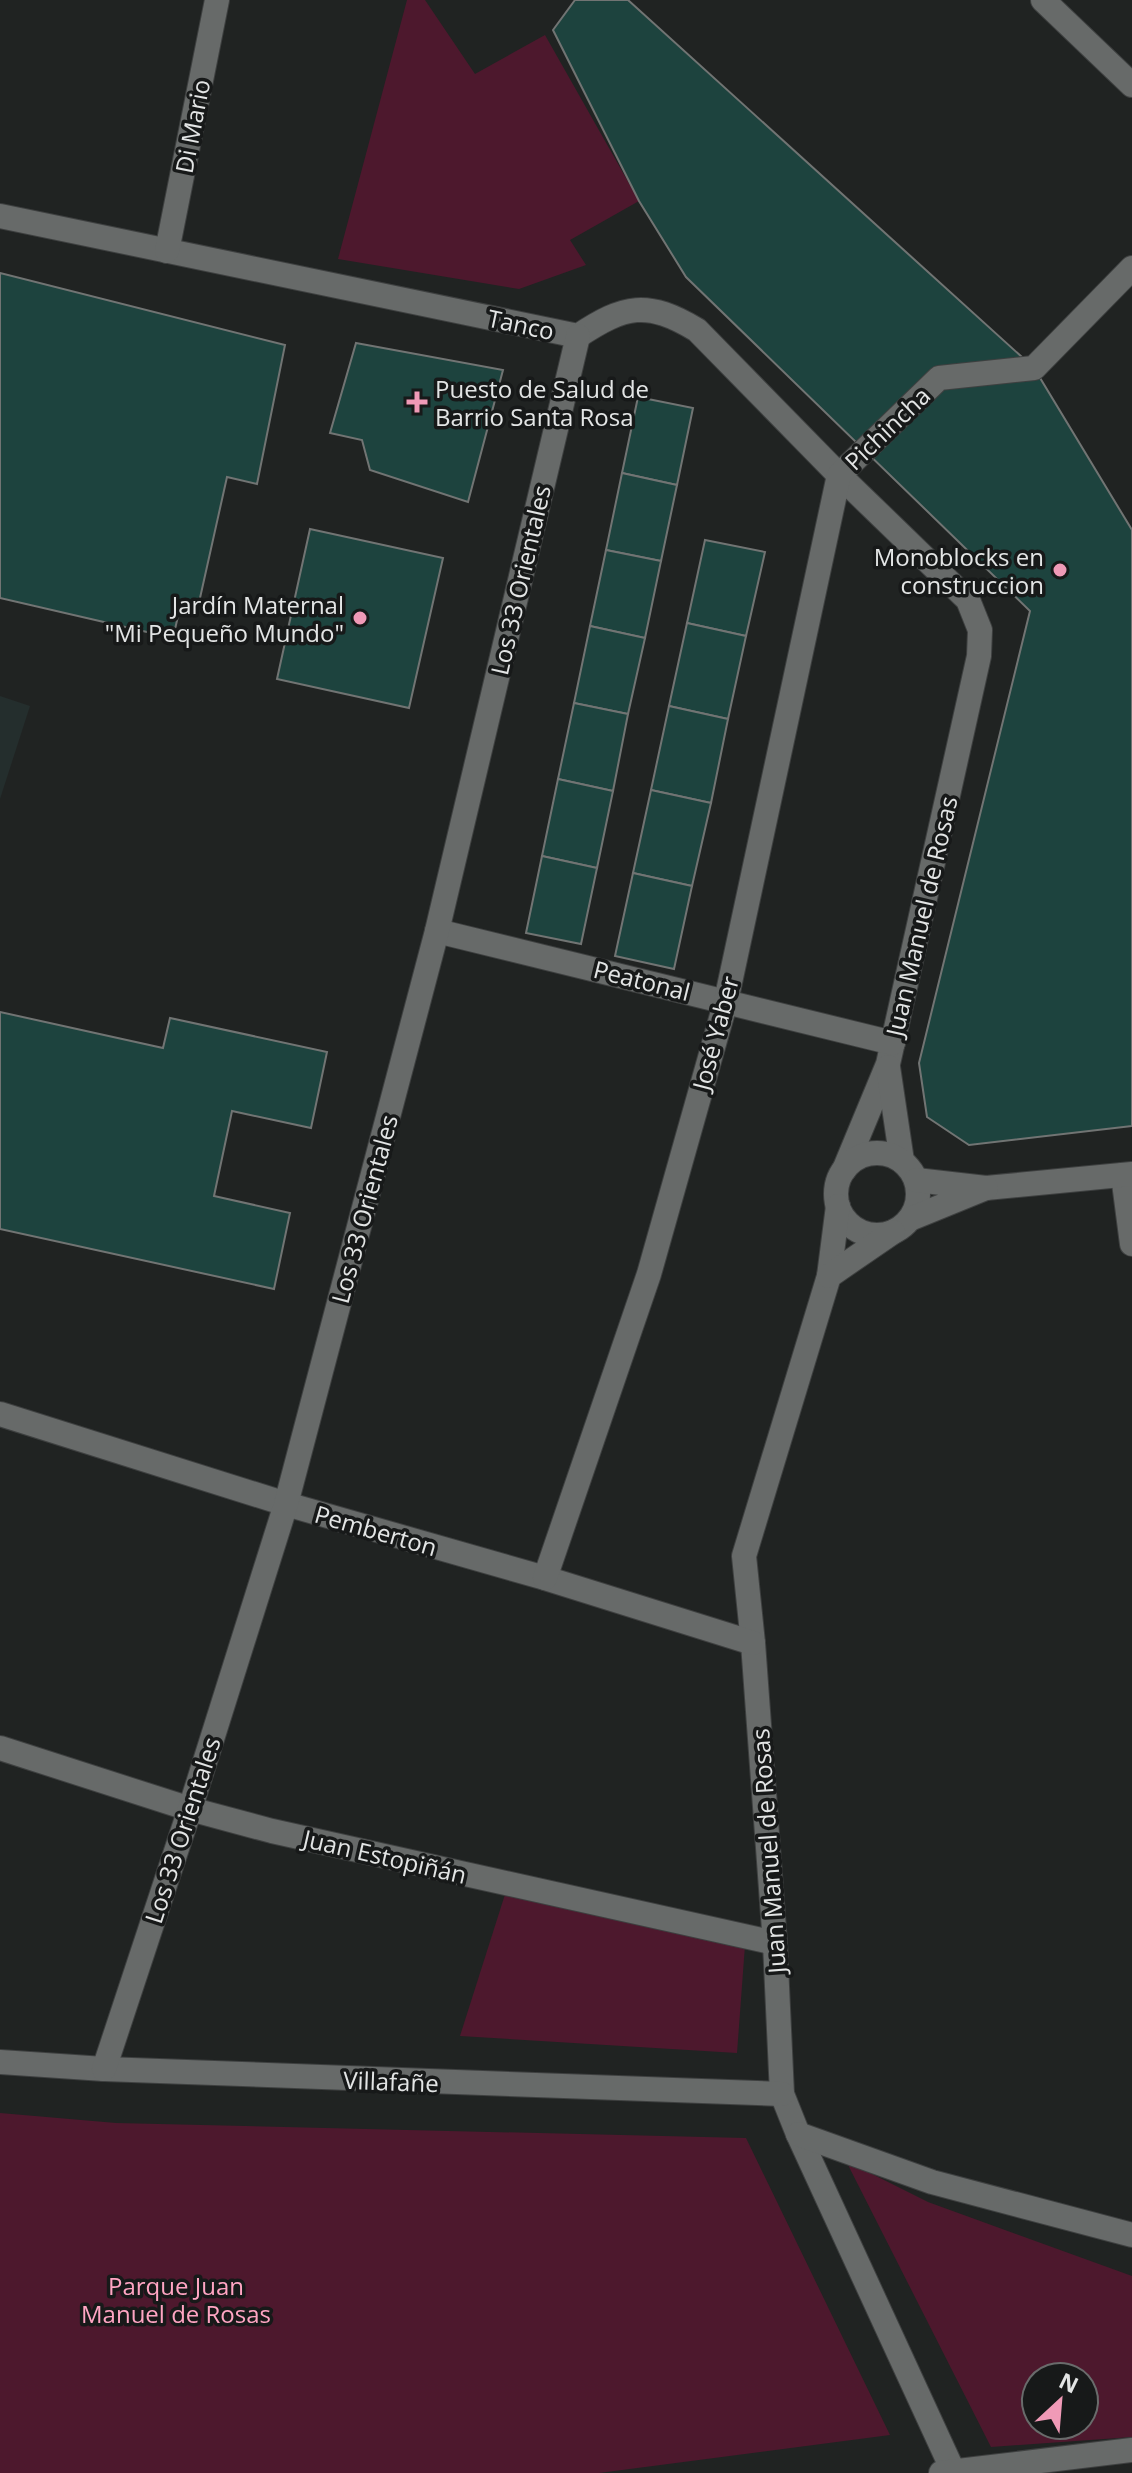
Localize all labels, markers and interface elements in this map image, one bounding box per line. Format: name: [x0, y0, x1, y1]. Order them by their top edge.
street label: Di Mario: [167, 76, 217, 176]
street label: Tanco: [485, 301, 557, 347]
place label: Puesto de Salud de Barrio Santa Rosa: [435, 372, 649, 433]
street label: Pichincha: [837, 379, 937, 477]
marker: Puesto de Salud de Barrio Santa Rosa: [406, 391, 428, 413]
street label: Los 33 Orientales: [482, 482, 558, 678]
place label: Monoblocks en construccion: [874, 540, 1044, 601]
marker: Monoblocks en construccion: [1051, 561, 1069, 579]
place label: Jardín Maternal "Mi Pequeño Mundo": [105, 588, 344, 649]
marker: Jardín Maternal "Mi Pequeño Mundo": [351, 609, 369, 627]
street label: Juan Manuel de Rosas: [877, 793, 965, 1041]
street label: Peatonal: [590, 952, 694, 1008]
street label: José Yaber: [683, 972, 746, 1096]
street label: Los 33 Orientales: [323, 1111, 405, 1307]
street label: Pemberton: [311, 1497, 441, 1563]
street label: Juan Manuel de Rosas: [743, 1727, 793, 1977]
street label: Los 33 Orientales: [136, 1733, 228, 1927]
street label: Juan Estopiñán: [298, 1821, 470, 1891]
street label: Villafañe: [343, 2063, 439, 2099]
park label: Parque Juan Manuel de Rosas: [81, 2269, 271, 2330]
north arrow: [1020, 2361, 1100, 2441]
text: N: [1055, 2365, 1084, 2400]

